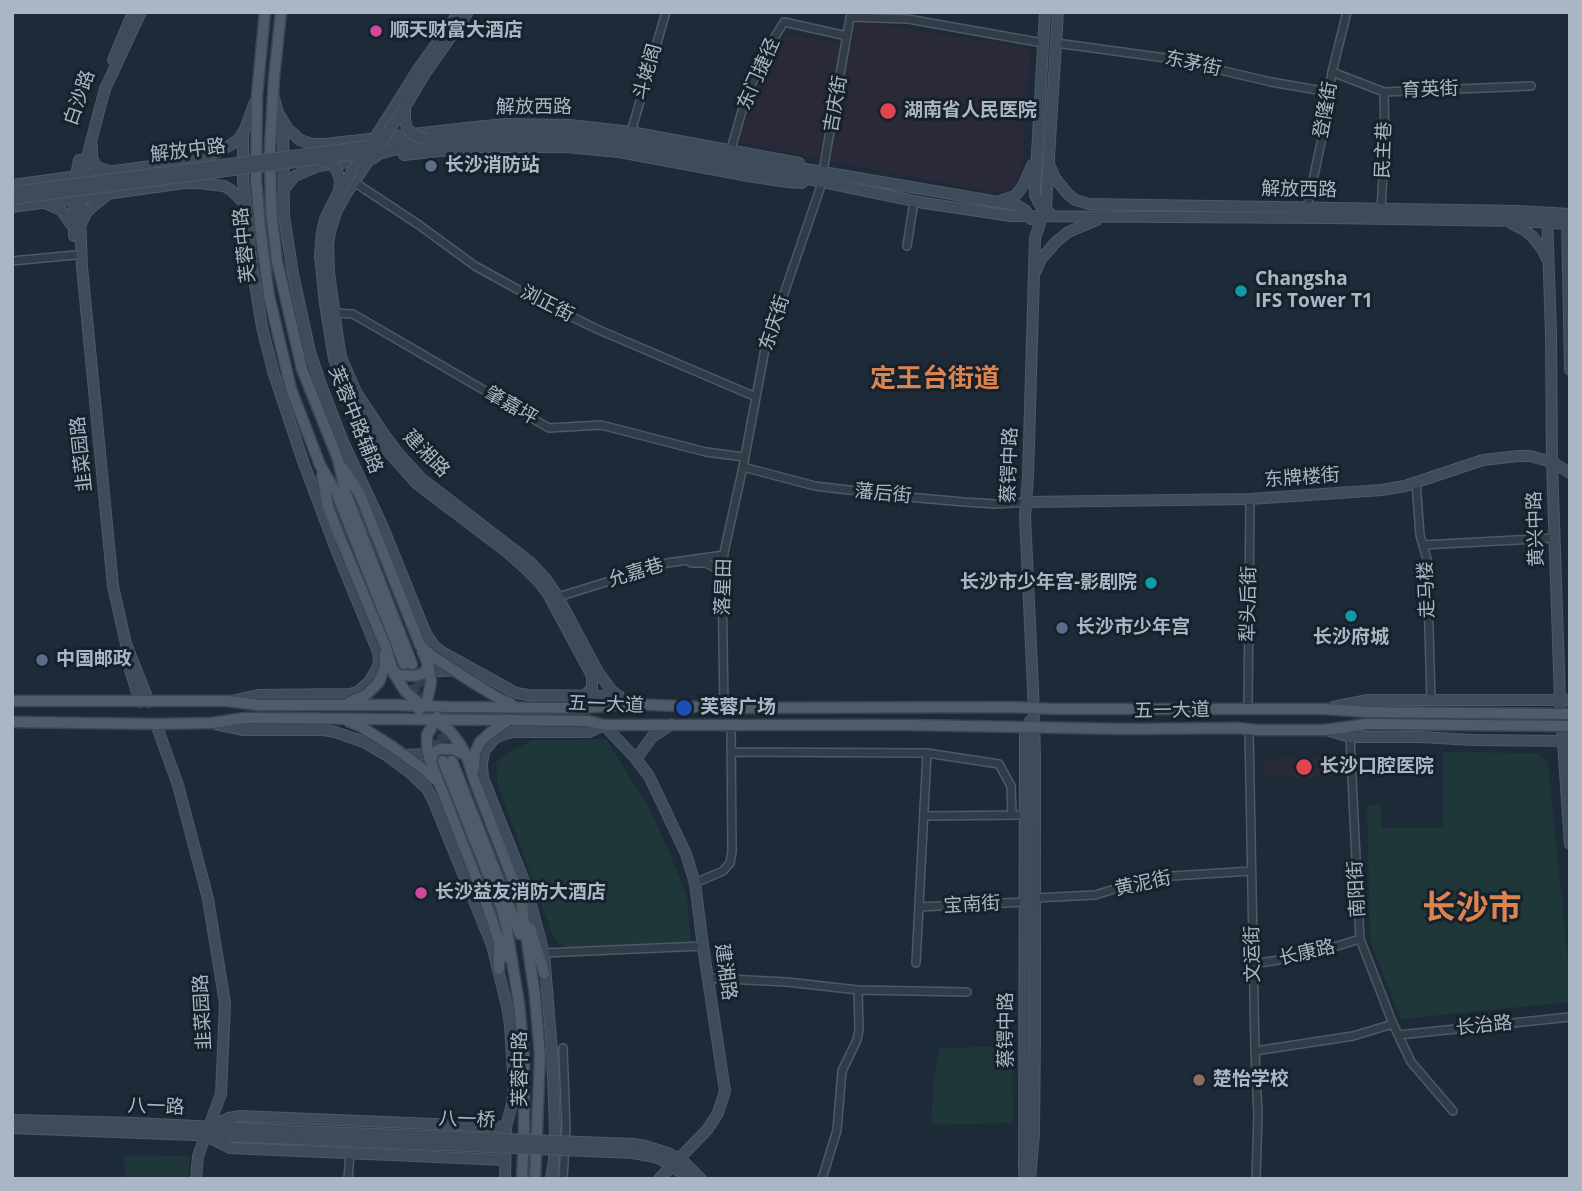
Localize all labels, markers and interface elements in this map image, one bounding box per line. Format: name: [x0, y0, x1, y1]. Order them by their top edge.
place label: 顺天财富大酒店: [390, 20, 523, 42]
marker: 顺天财富大酒店: [368, 23, 384, 39]
street label: 东门捷径: [733, 35, 785, 113]
street label: 斗姥阁: [629, 41, 667, 103]
street label: 东茅街: [1163, 47, 1223, 81]
street label: 白沙路: [60, 67, 100, 129]
street label: 吉庆街: [820, 74, 852, 134]
street label: 育英街: [1401, 78, 1459, 102]
street label: 登隆街: [1310, 80, 1342, 140]
street label: 解放西路: [496, 97, 572, 119]
place label: 湖南省人民医院: [904, 100, 1037, 122]
marker: 湖南省人民医院: [878, 101, 898, 121]
street label: 民主巷: [1372, 121, 1396, 179]
street label: 解放中路: [149, 135, 227, 167]
place label: 长沙消防站: [445, 155, 540, 177]
marker: 长沙消防站: [423, 158, 439, 174]
street label: 解放西路: [1261, 178, 1337, 202]
street label: 芙蓉中路: [230, 206, 260, 284]
place label: Changsha IFS Tower T1: [1255, 269, 1373, 313]
street label: 浏正街: [516, 281, 578, 327]
marker: Changsha IFS Tower T1: [1233, 283, 1249, 299]
street label: 东庆街: [755, 292, 795, 354]
street label: 芙蓉中路辅路: [323, 363, 387, 477]
district label: 定王台街道: [870, 364, 1000, 396]
street label: 肇嘉坪: [481, 382, 541, 430]
street label: 韭菜园路: [67, 415, 97, 493]
street label: 建湘路: [398, 426, 454, 482]
street label: 蔡锷中路: [997, 427, 1023, 503]
street label: 东牌楼街: [1263, 464, 1341, 492]
street label: 藩后街: [853, 480, 913, 508]
street label: 黄兴中路: [1523, 491, 1549, 567]
street label: 允嘉巷: [605, 554, 667, 592]
street label: 落星田: [712, 558, 736, 616]
street label: 走马楼: [1415, 561, 1439, 619]
street label: 犁头后街: [1237, 566, 1261, 642]
place label: 长沙市少年宫-影剧院: [960, 572, 1137, 594]
marker: 长沙市少年宫-影剧院: [1143, 575, 1159, 591]
marker: 长沙府城: [1343, 608, 1359, 624]
place label: 长沙市少年宫: [1076, 617, 1190, 639]
marker: 长沙市少年宫: [1054, 620, 1070, 636]
place label: 长沙府城: [1313, 627, 1389, 649]
place label: 中国邮政: [56, 649, 132, 671]
marker: 中国邮政: [34, 652, 50, 668]
street label: 五一大道: [568, 692, 644, 718]
place label: 芙蓉广场: [700, 697, 776, 719]
marker: 芙蓉广场: [674, 698, 694, 718]
street label: 五一大道: [1134, 699, 1210, 723]
place label: 长沙口腔医院: [1320, 756, 1434, 778]
marker: 长沙口腔医院: [1294, 757, 1314, 777]
street label: 南阳街: [1344, 860, 1370, 918]
street label: 黄泥街: [1113, 867, 1173, 901]
place label: 长沙益友消防大酒店: [435, 882, 606, 904]
marker: 长沙益友消防大酒店: [413, 885, 429, 901]
district label: 长沙市: [1423, 890, 1521, 930]
street label: 宝南街: [943, 892, 1001, 918]
street label: 文运街: [1241, 925, 1265, 983]
street label: 长康路: [1277, 935, 1337, 971]
street label: 建湘路: [710, 942, 740, 1002]
street label: 韭菜园路: [190, 973, 216, 1051]
street label: 蔡锷中路: [996, 992, 1018, 1068]
street label: 长治路: [1454, 1012, 1514, 1040]
street label: 芙蓉中路: [510, 1031, 532, 1107]
place label: 楚怡学校: [1213, 1069, 1289, 1091]
marker: 楚怡学校: [1191, 1072, 1207, 1088]
street label: 八一路: [127, 1095, 185, 1119]
street label: 八一桥: [438, 1108, 496, 1132]

